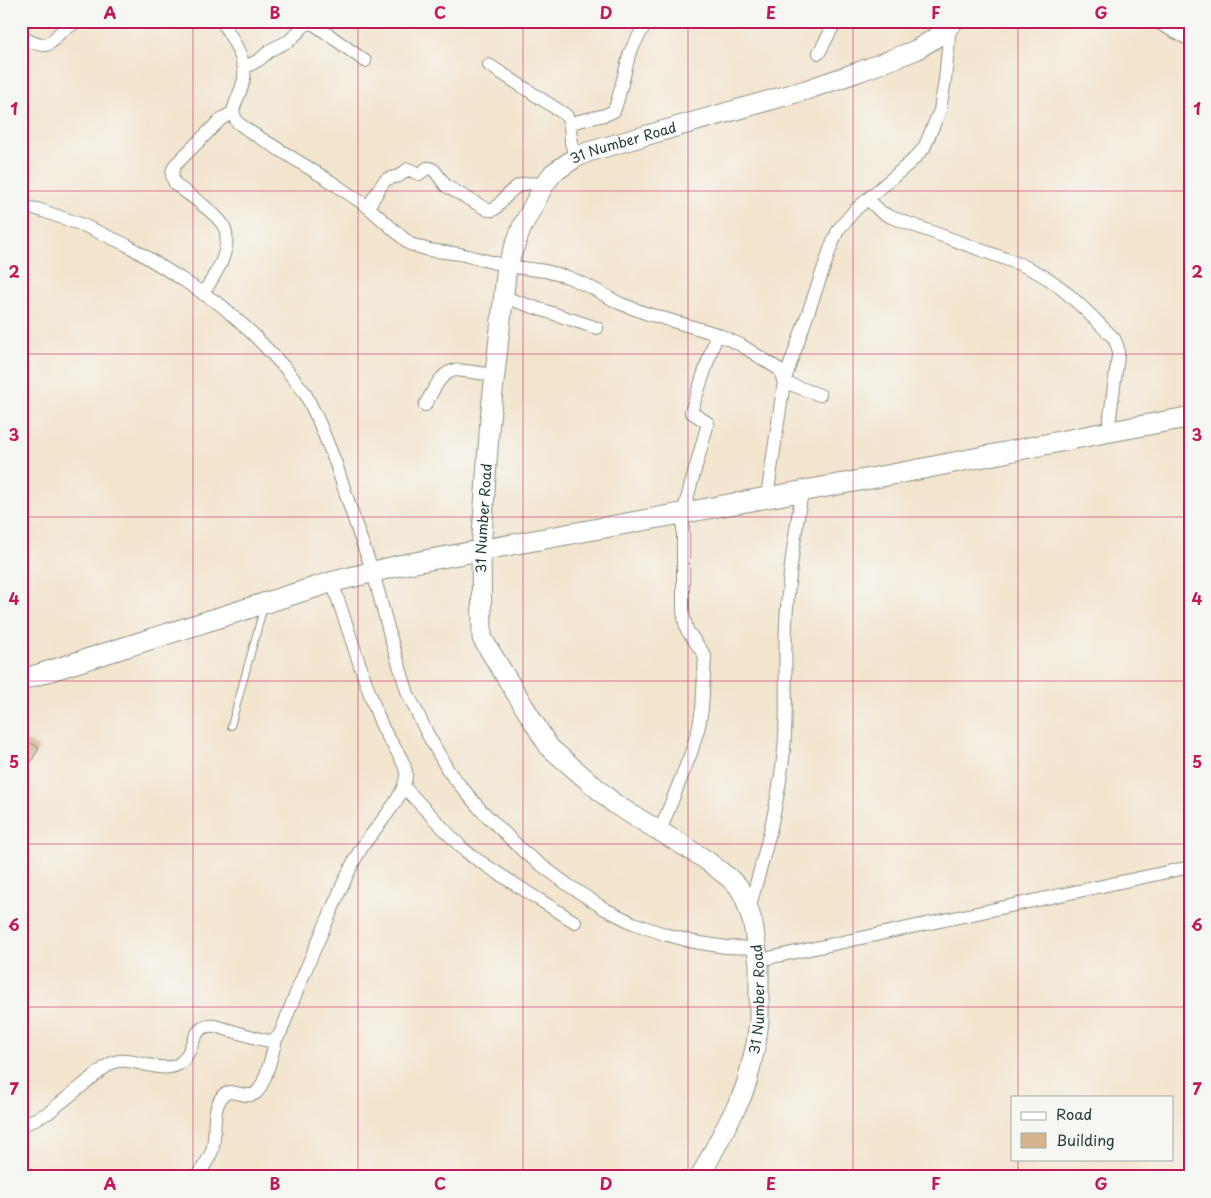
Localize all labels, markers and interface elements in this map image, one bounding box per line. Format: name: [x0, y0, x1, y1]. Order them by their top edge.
text: A: [104, 0, 117, 24]
text: B: [270, 0, 281, 24]
text: C: [434, 0, 446, 24]
text: D: [600, 0, 612, 24]
text: E: [766, 0, 776, 24]
text: F: [931, 0, 941, 24]
text: G: [1094, 0, 1108, 24]
text: 1: [10, 96, 18, 120]
text: 1: [1193, 96, 1201, 120]
street label: 31 Number Road: [566, 116, 679, 169]
text: 2: [8, 259, 20, 283]
text: 2: [1191, 259, 1203, 283]
text: 3: [9, 422, 19, 446]
text: 3: [1192, 422, 1202, 446]
street label: 31 Number Road: [470, 463, 497, 573]
text: 4: [9, 586, 20, 610]
text: 4: [1192, 586, 1203, 610]
text: 5: [9, 749, 19, 773]
text: 5: [1192, 749, 1202, 773]
text: 6: [8, 912, 20, 936]
text: 6: [1191, 912, 1203, 936]
street label: 31 Number Road: [743, 943, 769, 1056]
text: 7: [9, 1076, 19, 1100]
text: 7: [1192, 1076, 1202, 1100]
legend: [1011, 1096, 1174, 1160]
text: Road: [1056, 1102, 1092, 1125]
text: Building: [1056, 1128, 1115, 1151]
text: A: [104, 1171, 117, 1195]
text: B: [270, 1171, 281, 1195]
text: C: [434, 1171, 446, 1195]
text: D: [600, 1171, 612, 1195]
text: E: [766, 1171, 776, 1195]
text: F: [931, 1171, 941, 1195]
text: G: [1094, 1171, 1108, 1195]

